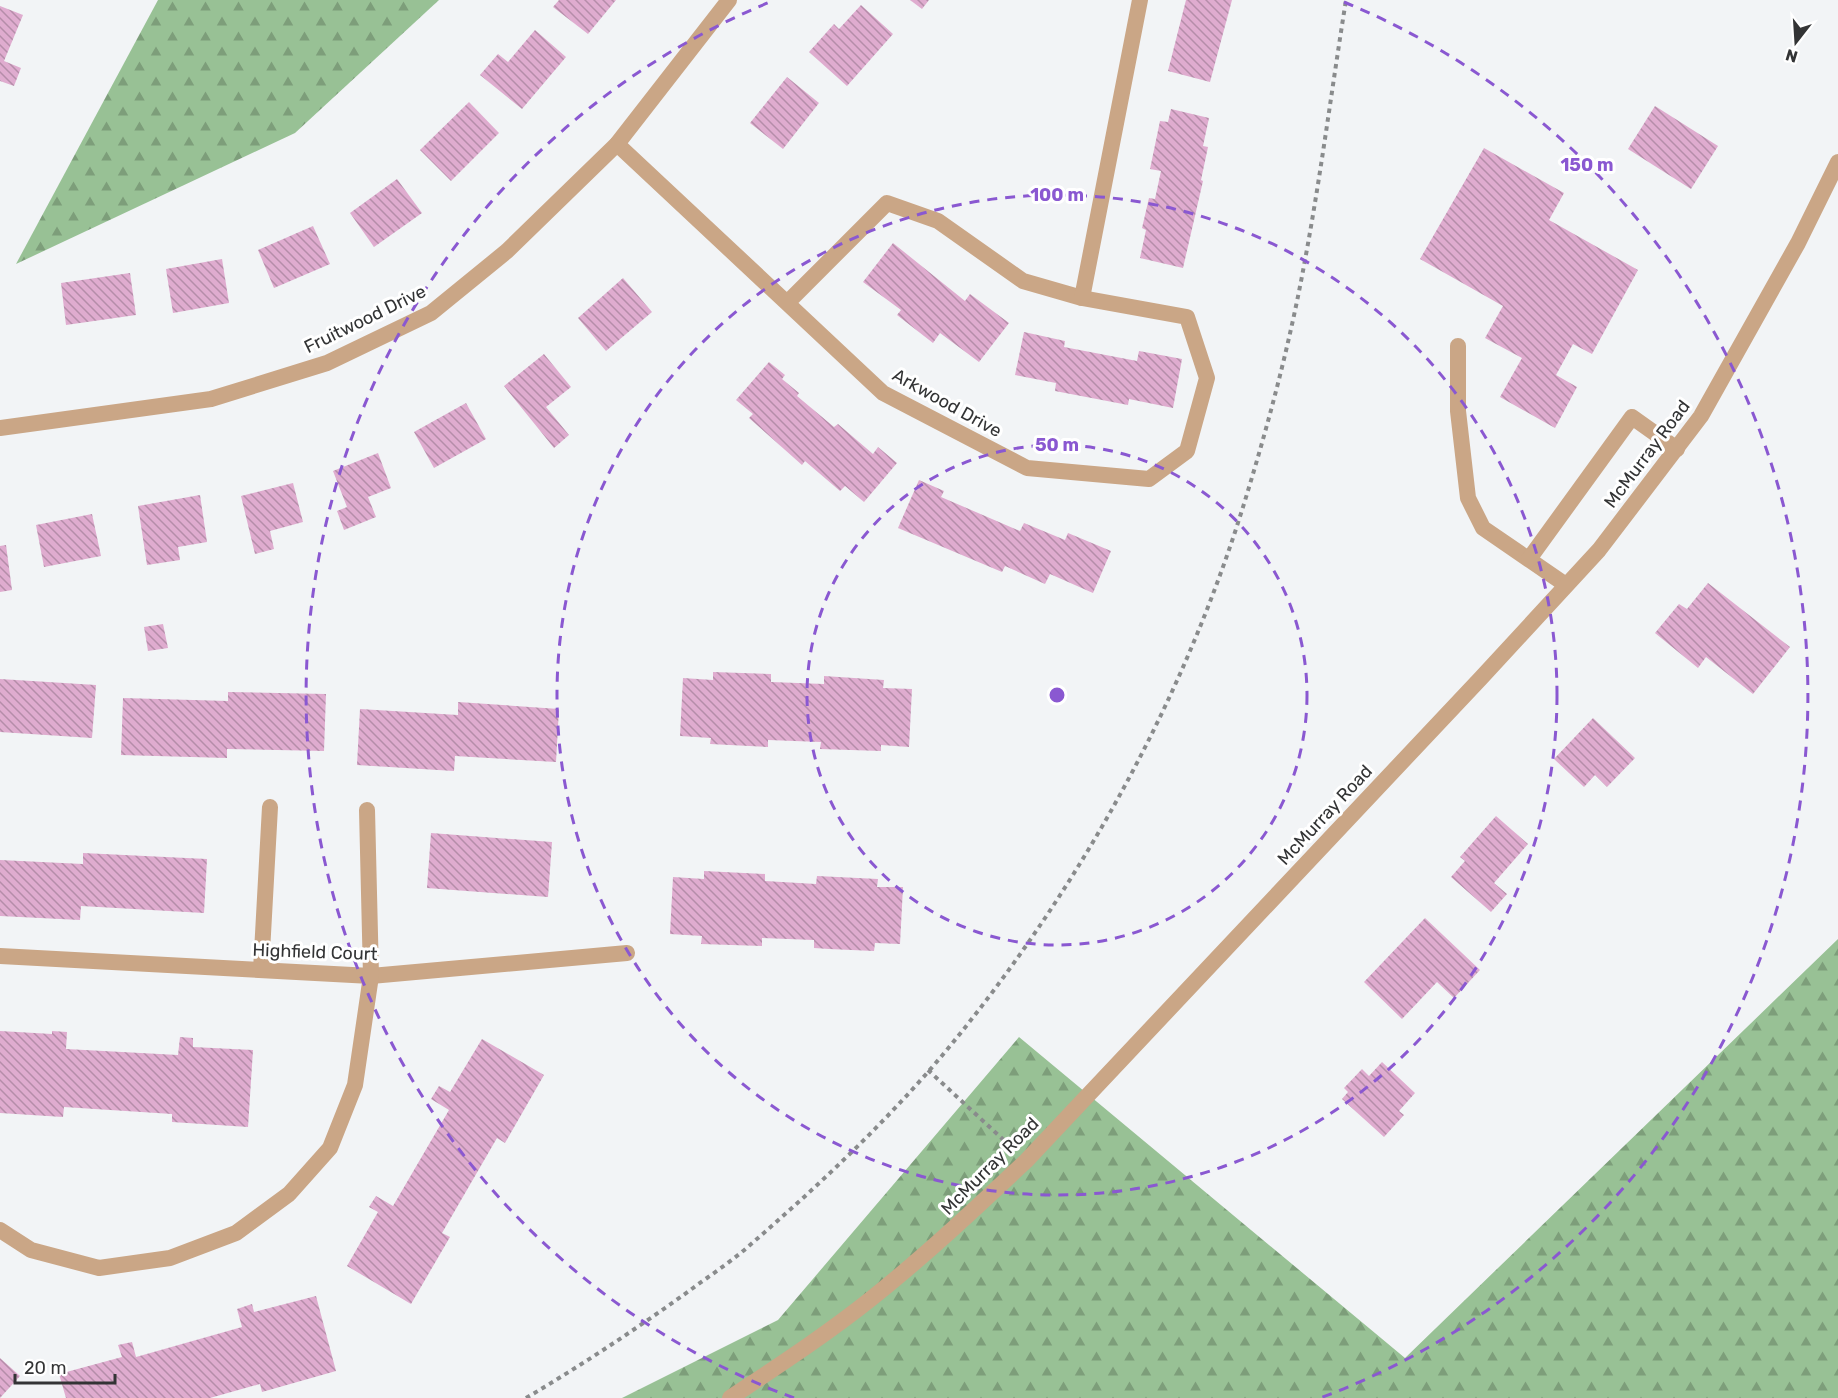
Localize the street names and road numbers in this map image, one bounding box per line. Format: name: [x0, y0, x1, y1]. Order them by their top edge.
street label: Fruitwood Drive: [301, 280, 429, 358]
street label: Arkwood Drive: [889, 364, 1005, 442]
street label: McMurray Road: [1599, 396, 1695, 512]
street label: McMurray Road: [1273, 760, 1377, 870]
street label: Highfield Court: [252, 939, 378, 965]
street label: McMurray Road: [937, 1113, 1043, 1219]

